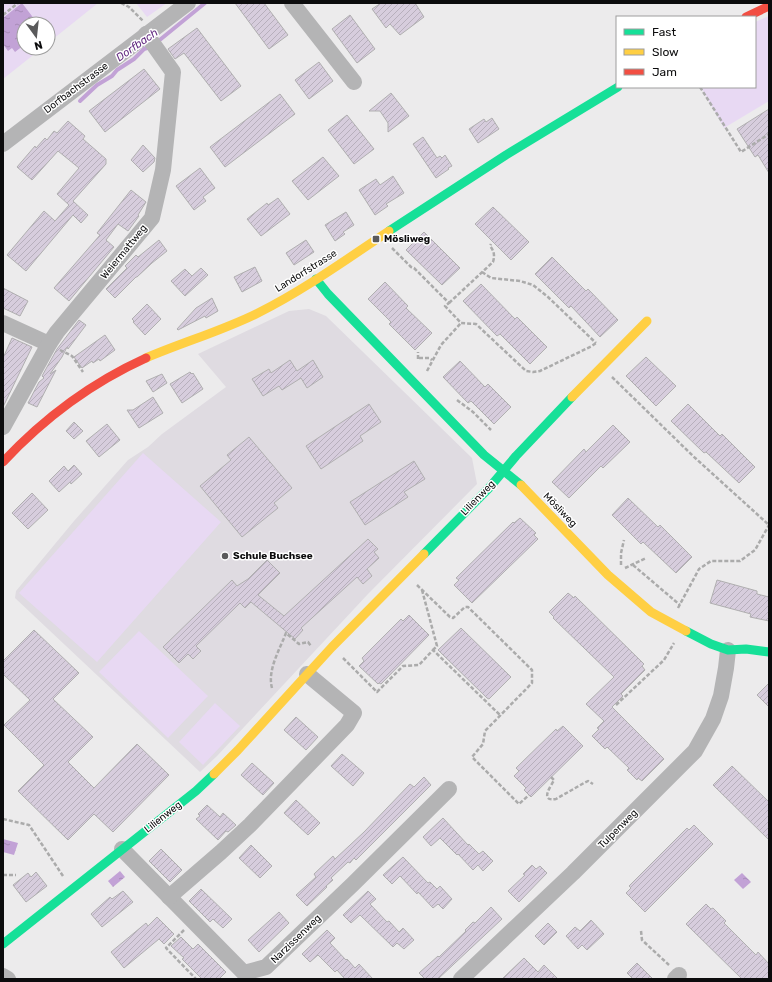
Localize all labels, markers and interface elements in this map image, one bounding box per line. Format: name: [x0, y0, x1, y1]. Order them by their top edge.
north arrow: [16, 16, 56, 56]
legend: [616, 16, 756, 88]
text: Fast: [652, 25, 676, 39]
water label: Dorfbach: [114, 26, 161, 64]
text: N: [33, 38, 44, 53]
text: Slow: [652, 45, 679, 59]
street label: Dorfbachstrasse: [41, 60, 111, 116]
text: Jam: [652, 65, 677, 79]
street label: Weiermattweg: [98, 222, 150, 282]
place label: Mösliweg: [384, 233, 430, 245]
marker: Mösliweg: [371, 234, 381, 244]
street label: Landorfstrasse: [273, 247, 339, 295]
street label: Lilienweg: [458, 478, 498, 518]
street label: Mösliweg: [541, 490, 579, 530]
place label: Schule Buchsee: [233, 550, 313, 562]
marker: Schule Buchsee: [220, 551, 230, 561]
street label: Lilienweg: [142, 799, 184, 835]
street label: Tulpenweg: [596, 807, 640, 851]
street label: Narzissenweg: [268, 912, 324, 966]

